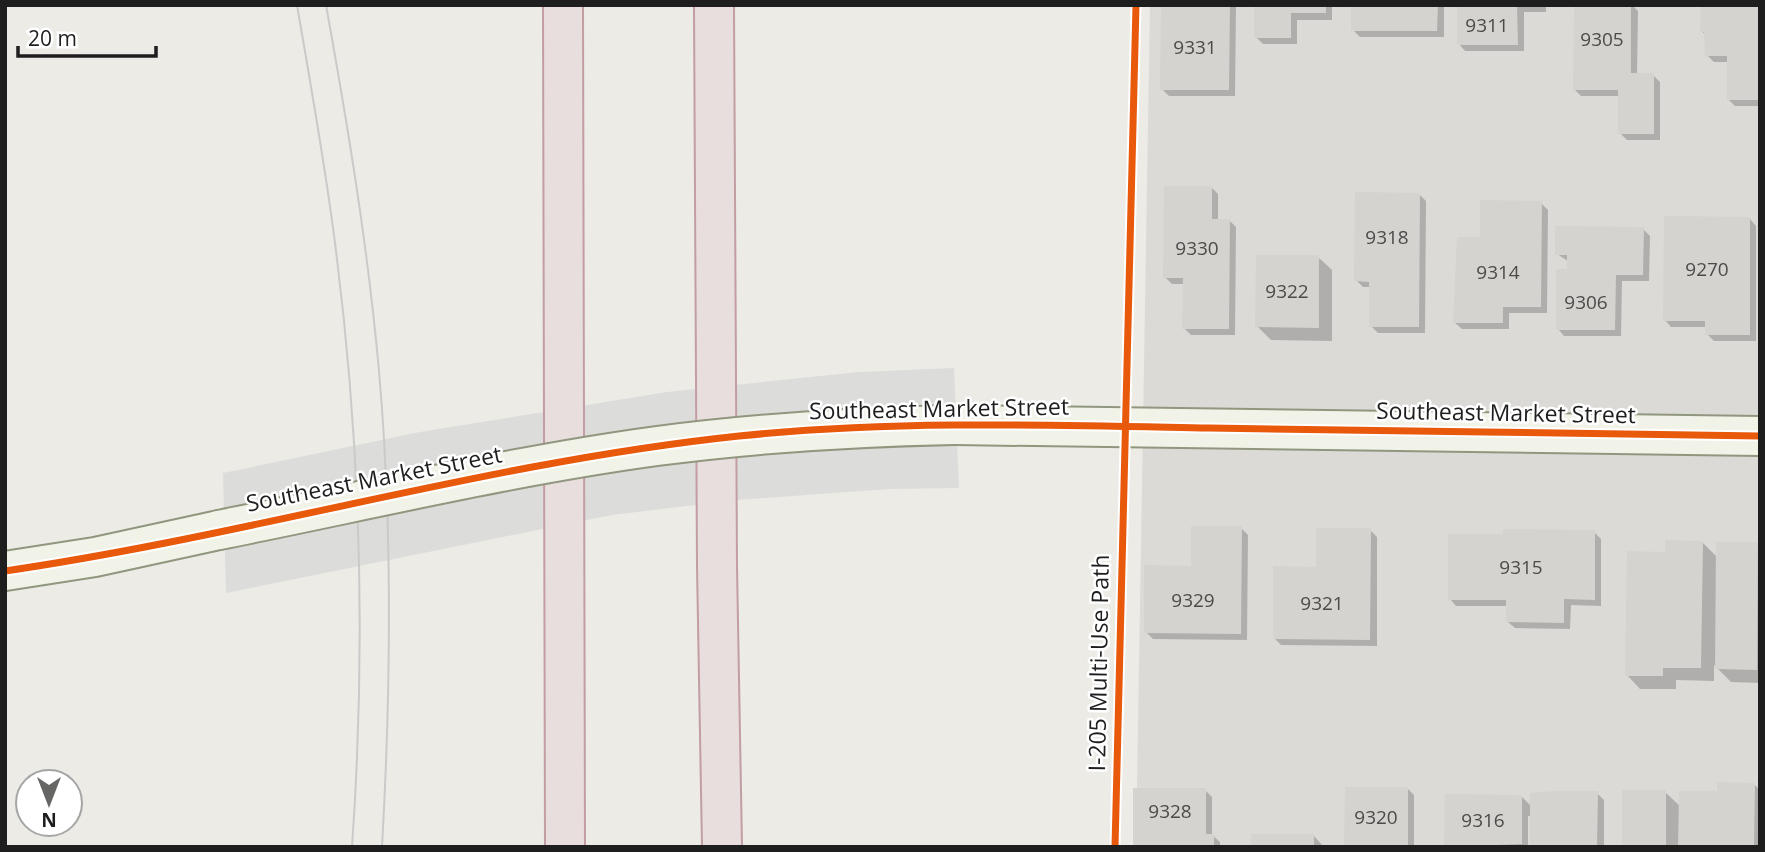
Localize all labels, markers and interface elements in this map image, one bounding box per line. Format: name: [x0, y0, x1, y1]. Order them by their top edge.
house number: 9311: [1465, 12, 1509, 38]
scale bar: [18, 14, 156, 58]
text: 20 m: [28, 24, 77, 52]
house number: 9305: [1580, 26, 1624, 52]
house number: 9331: [1173, 34, 1217, 60]
house number: 9318: [1365, 224, 1409, 250]
house number: 9330: [1175, 235, 1219, 261]
house number: 9270: [1685, 256, 1729, 282]
house number: 9314: [1476, 259, 1520, 285]
house number: 9322: [1265, 278, 1309, 304]
house number: 9306: [1564, 289, 1608, 315]
street label: Southeast Market Street: [809, 390, 1069, 426]
street label: Southeast Market Street: [1376, 394, 1636, 430]
street label: Southeast Market Street: [243, 438, 504, 519]
street label: I-205 Multi-Use Path: [1080, 554, 1116, 772]
house number: 9315: [1499, 554, 1543, 580]
house number: 9329: [1171, 587, 1215, 613]
house number: 9321: [1300, 590, 1344, 616]
north arrow: [14, 768, 84, 838]
house number: 9328: [1148, 798, 1192, 824]
house number: 9320: [1354, 804, 1398, 830]
text: N: [41, 807, 57, 833]
house number: 9316: [1461, 807, 1505, 833]

